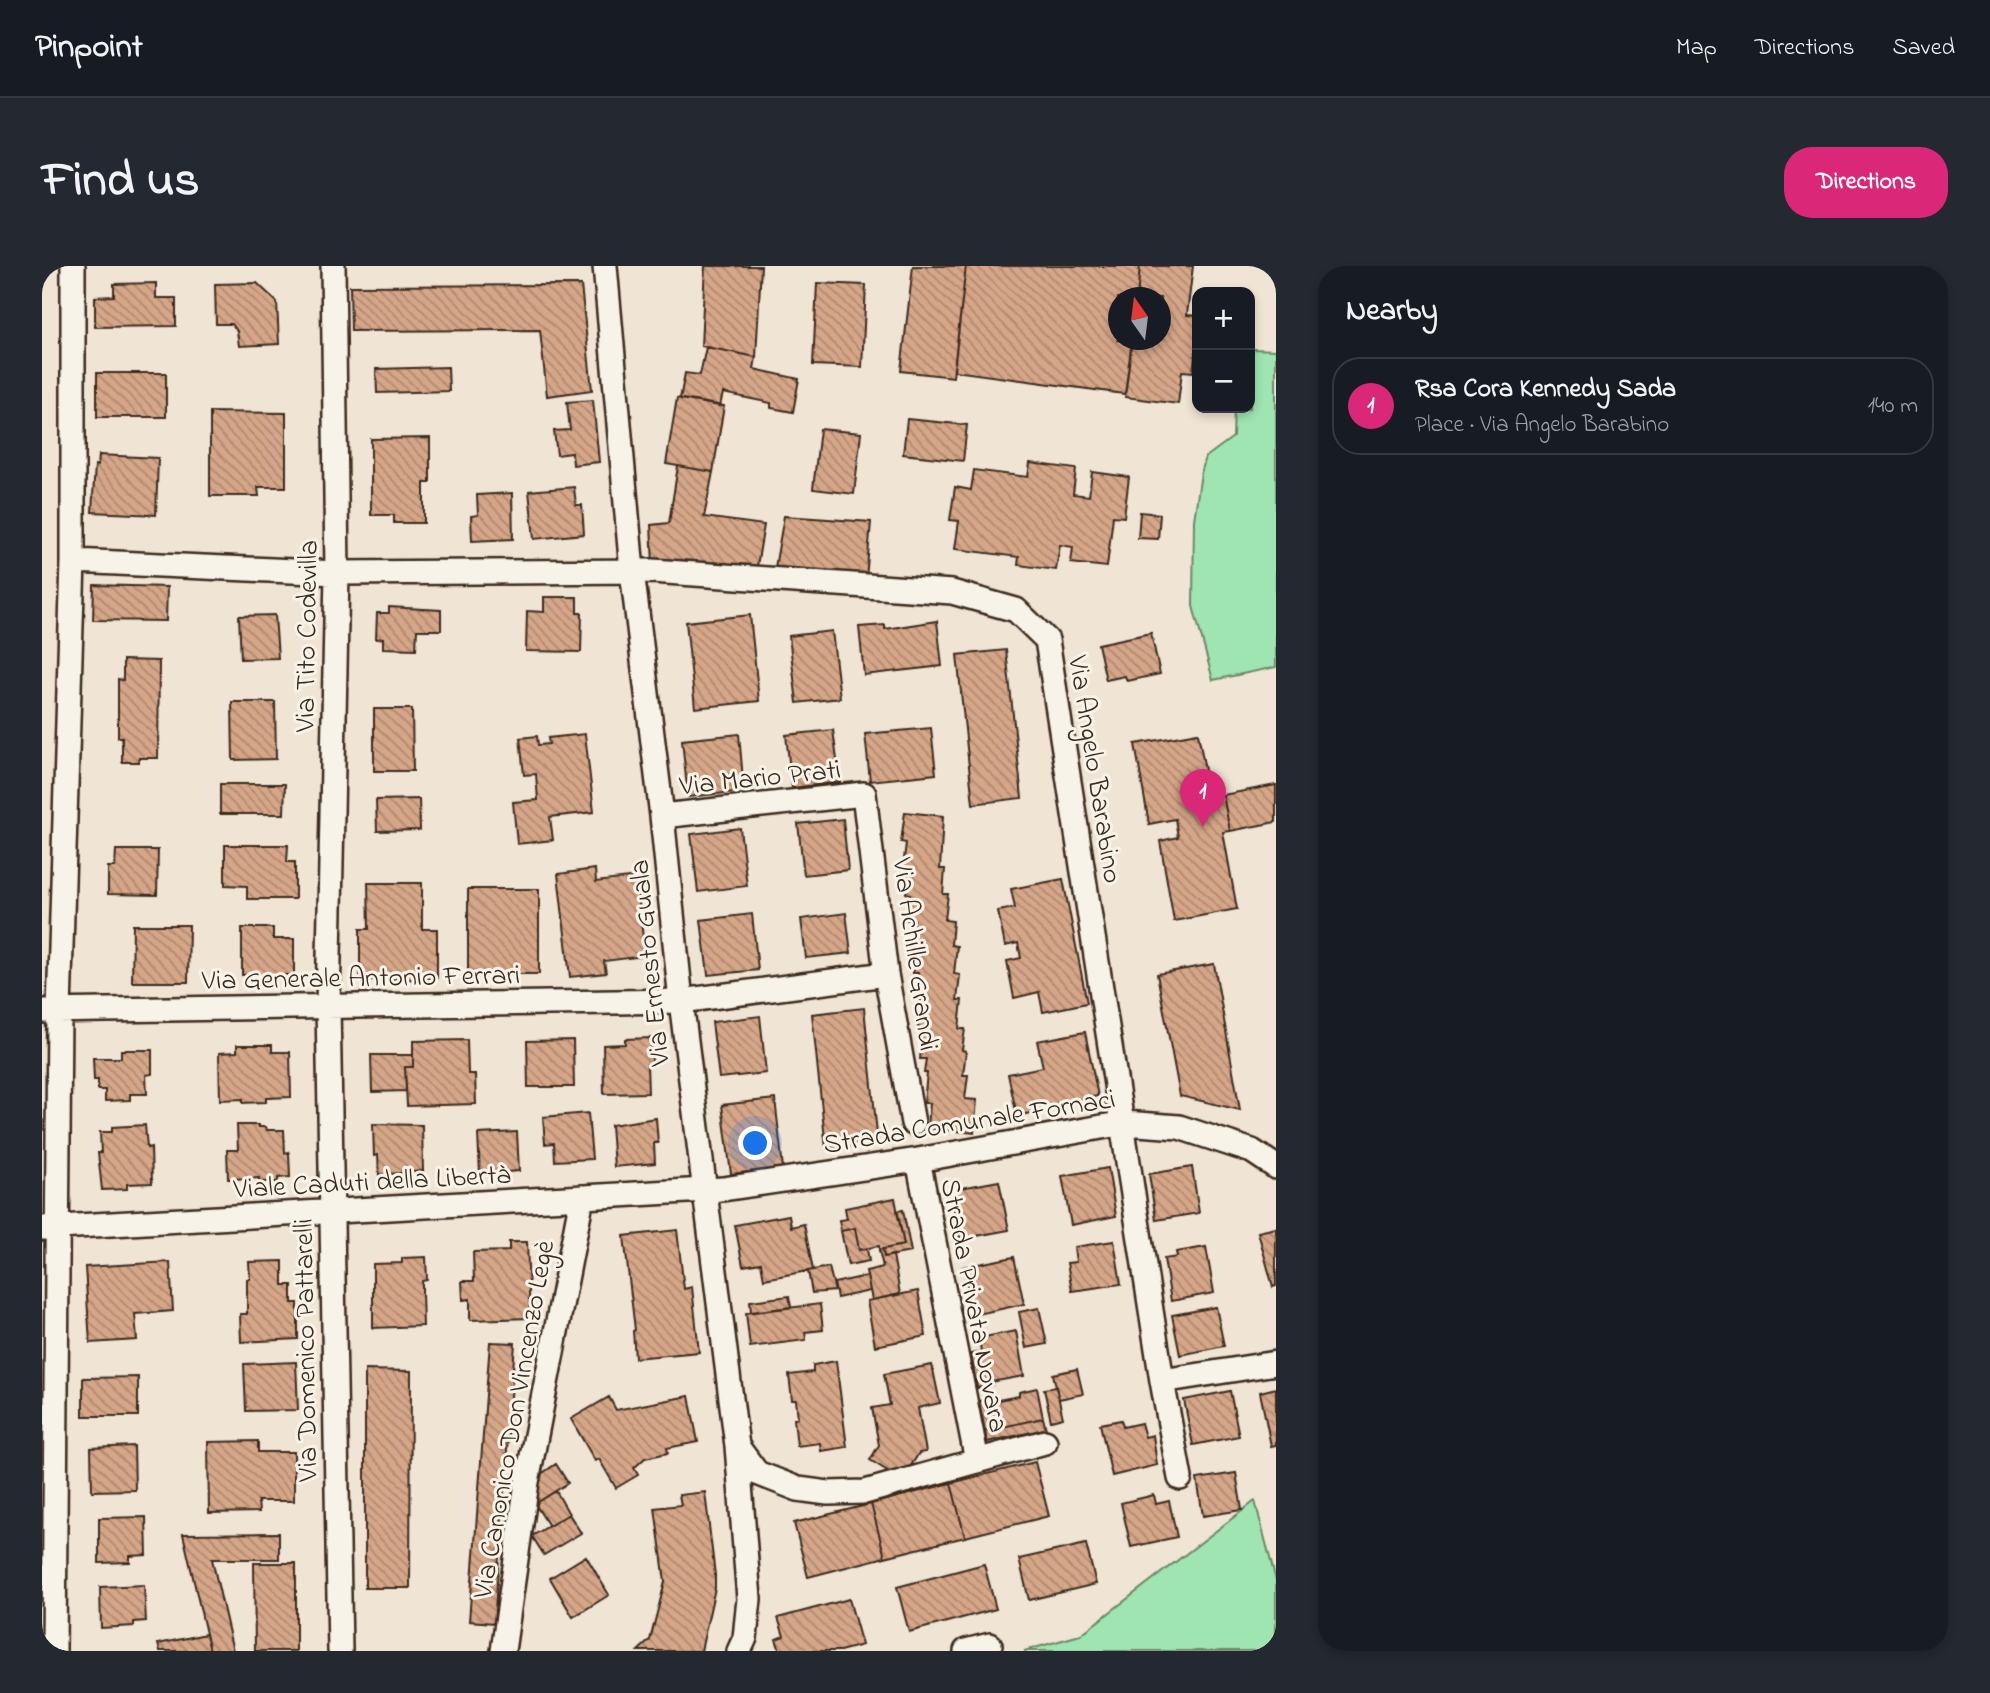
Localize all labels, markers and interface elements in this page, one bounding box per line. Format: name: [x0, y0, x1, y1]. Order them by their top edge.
text: Pinpoint: [35, 24, 143, 72]
text: Map: [1676, 31, 1717, 66]
text: Directions: [1755, 31, 1854, 66]
text: Saved: [1892, 31, 1955, 66]
text: Find us: [42, 146, 199, 218]
button: Directions: [1784, 147, 1948, 218]
north arrow: [1108, 287, 1171, 350]
map controls: [1192, 287, 1255, 413]
button: +: [1192, 287, 1255, 350]
text: Nearby: [1346, 290, 1438, 334]
button: −: [1192, 350, 1255, 413]
text: Rsa Cora Kennedy Sada: [1415, 371, 1676, 409]
text: 1: [1367, 390, 1375, 423]
text: 140 m: [1868, 390, 1918, 423]
text: Place · Via Angelo Barabino: [1415, 409, 1669, 442]
street label: Via Tito Codevilla: [286, 540, 331, 734]
street label: Via Angelo Barabino: [1055, 652, 1132, 886]
street label: Via Mario Prati: [677, 751, 843, 808]
pin: 1: [1180, 769, 1226, 827]
street label: Via Achille Grandi: [880, 854, 947, 1054]
street label: Via Ernesto Guala: [620, 857, 683, 1069]
street label: Via Generale Antonio Ferrari: [200, 956, 521, 1003]
street label: Strada Comunale Fornaci: [821, 1080, 1118, 1167]
your location: [738, 1126, 772, 1160]
street label: Viale Caduti della Libertà: [232, 1156, 512, 1211]
street label: Strada Privata Novara: [928, 1175, 1017, 1436]
street label: Via Domenico Pattarelli: [285, 1218, 330, 1483]
street label: Via Canonico Don Vincenzo Legè: [464, 1237, 567, 1603]

